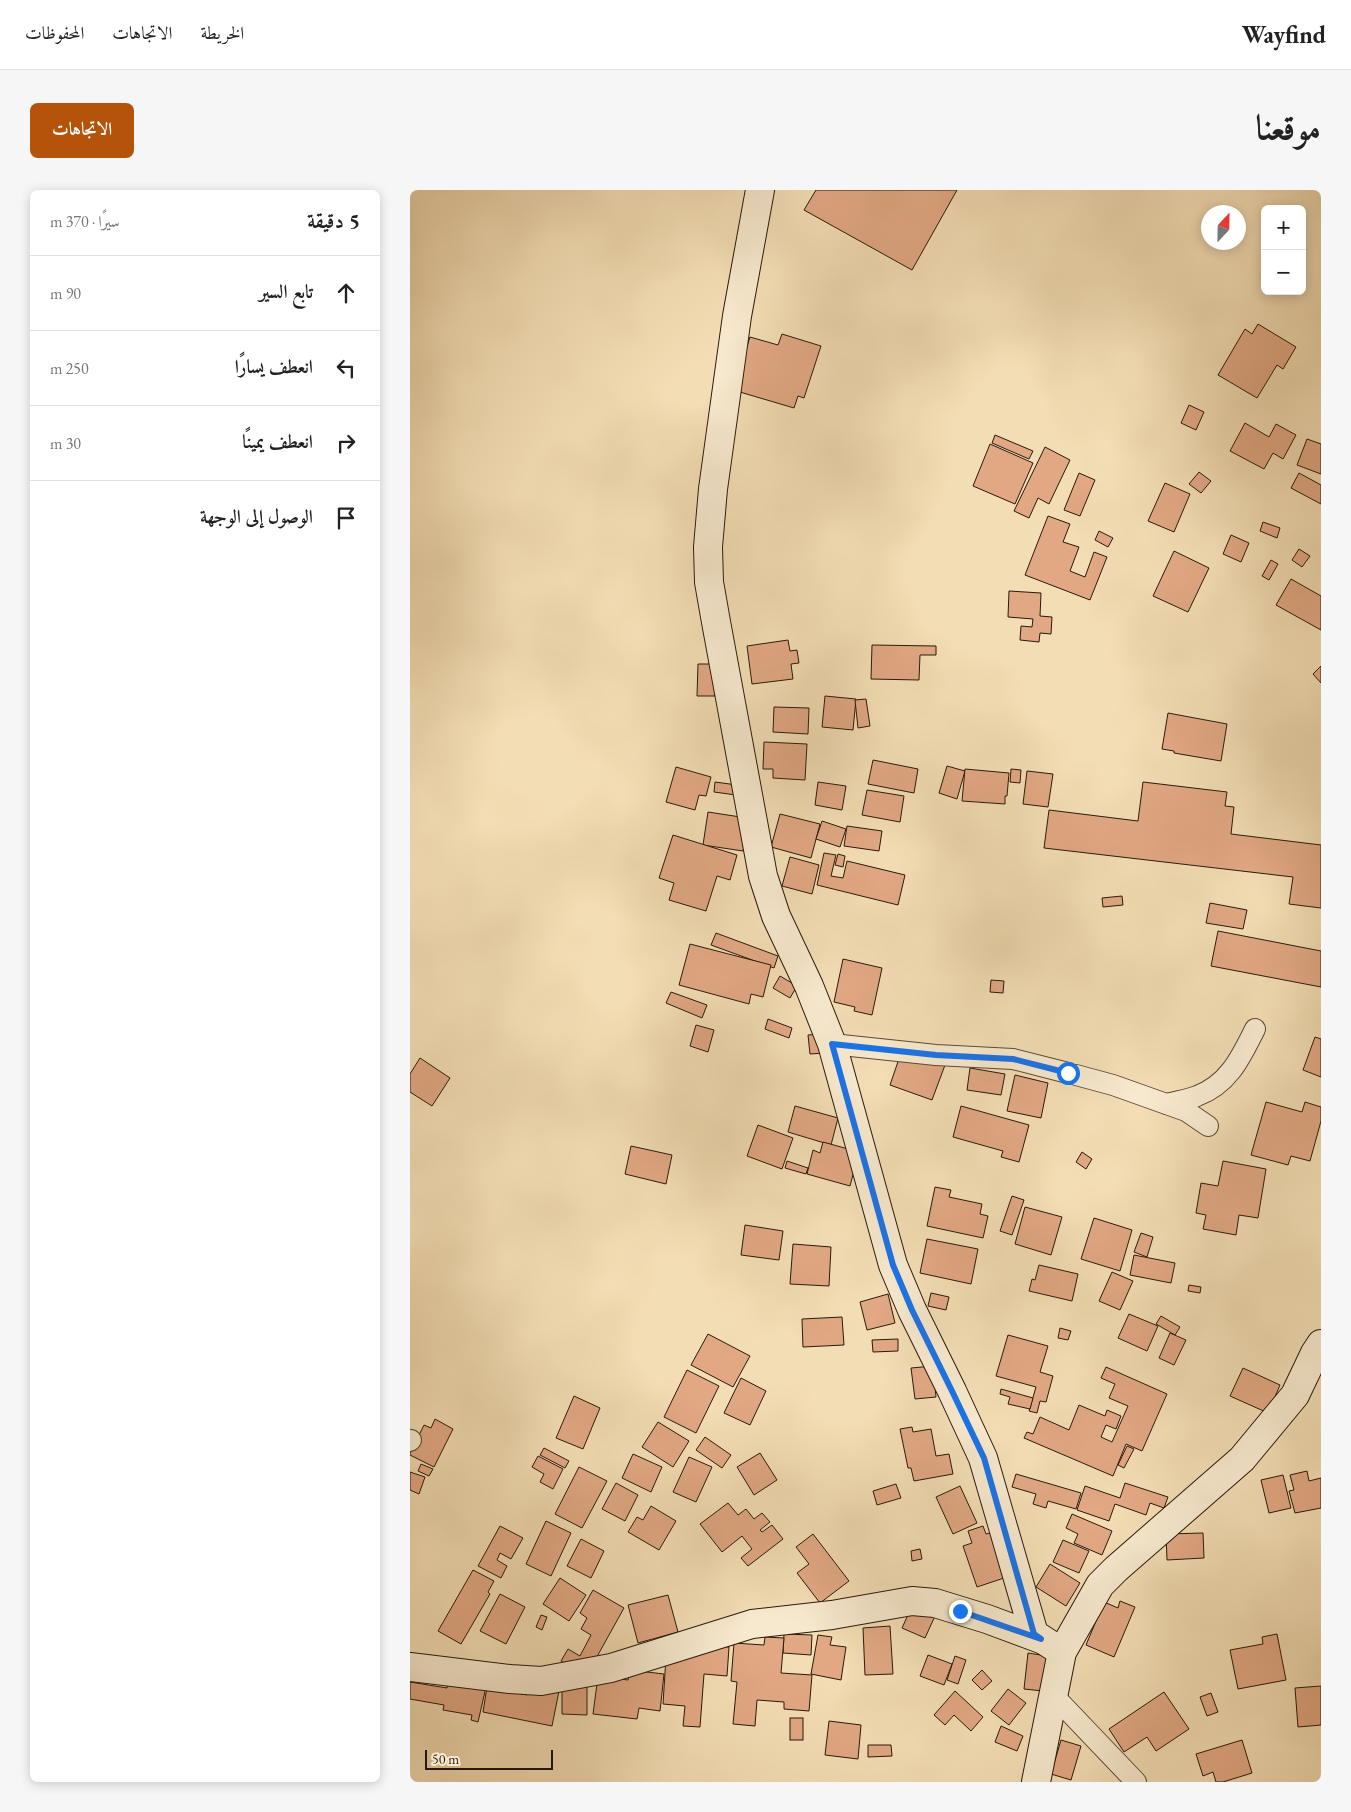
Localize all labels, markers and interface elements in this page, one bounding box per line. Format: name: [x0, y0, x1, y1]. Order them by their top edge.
text: Wayfind: [1242, 19, 1326, 50]
text: المحفوظات: [25, 21, 84, 44]
text: الاتجاهات: [112, 21, 172, 44]
text: الخريطة: [200, 21, 244, 44]
button: الاتجاهات: [30, 103, 134, 158]
text: موقعنا: [1256, 104, 1321, 149]
north arrow: [1201, 205, 1246, 250]
map controls: [1261, 205, 1306, 295]
button: +: [1261, 205, 1306, 250]
text: 5 دقيقة: [307, 207, 360, 234]
text: سيرًا · 370 m: [50, 211, 120, 232]
button: −: [1261, 250, 1306, 295]
text: تابع السير: [259, 279, 313, 304]
icon: ahead: [332, 279, 360, 307]
text: 90 m: [50, 283, 81, 304]
text: انعطف يسارًا: [235, 354, 313, 379]
icon: left: [332, 354, 360, 382]
text: 250 m: [50, 358, 89, 379]
text: انعطف يمينًا: [242, 429, 313, 454]
icon: right: [332, 429, 360, 457]
text: 30 m: [50, 433, 81, 454]
text: الوصول إلى الوجهة: [200, 504, 313, 529]
icon: arrive: [332, 504, 360, 532]
route start: [1057, 1062, 1080, 1085]
route end: [949, 1600, 972, 1623]
scale bar: [425, 1747, 552, 1770]
text: 50 m: [432, 1750, 459, 1768]

